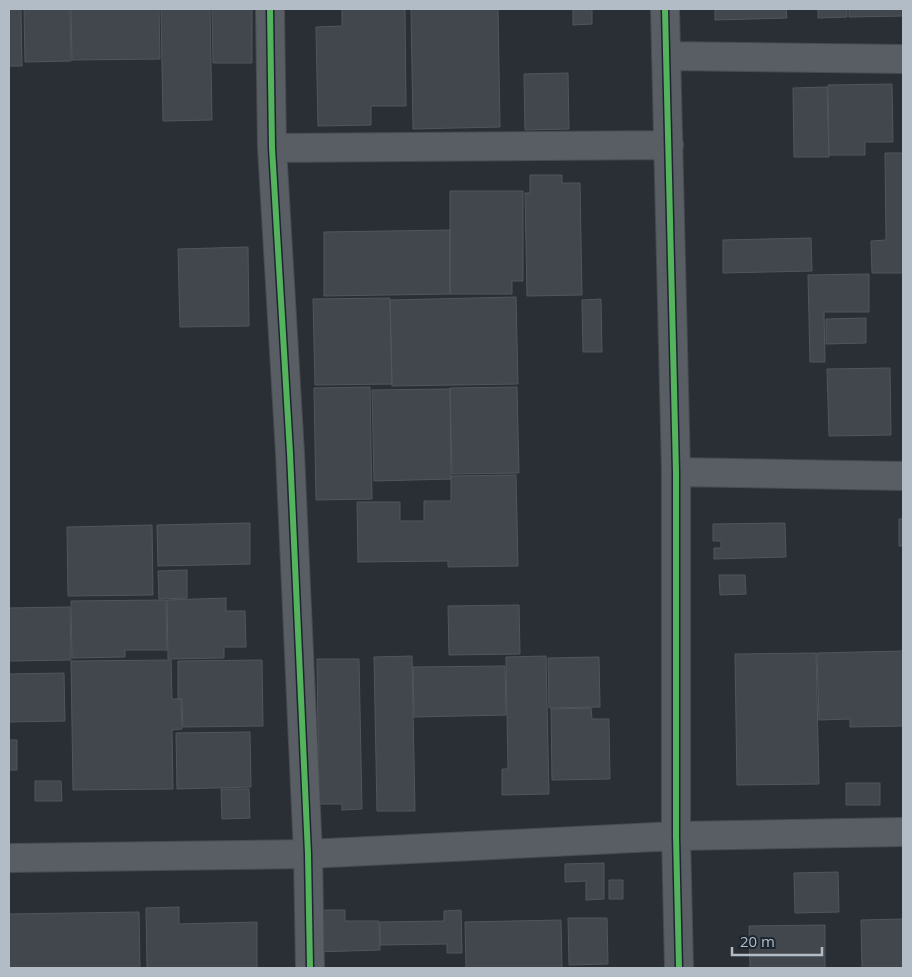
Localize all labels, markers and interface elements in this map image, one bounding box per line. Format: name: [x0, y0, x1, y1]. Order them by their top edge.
scale bar: [732, 924, 822, 956]
text: 20 m: [740, 931, 775, 951]

